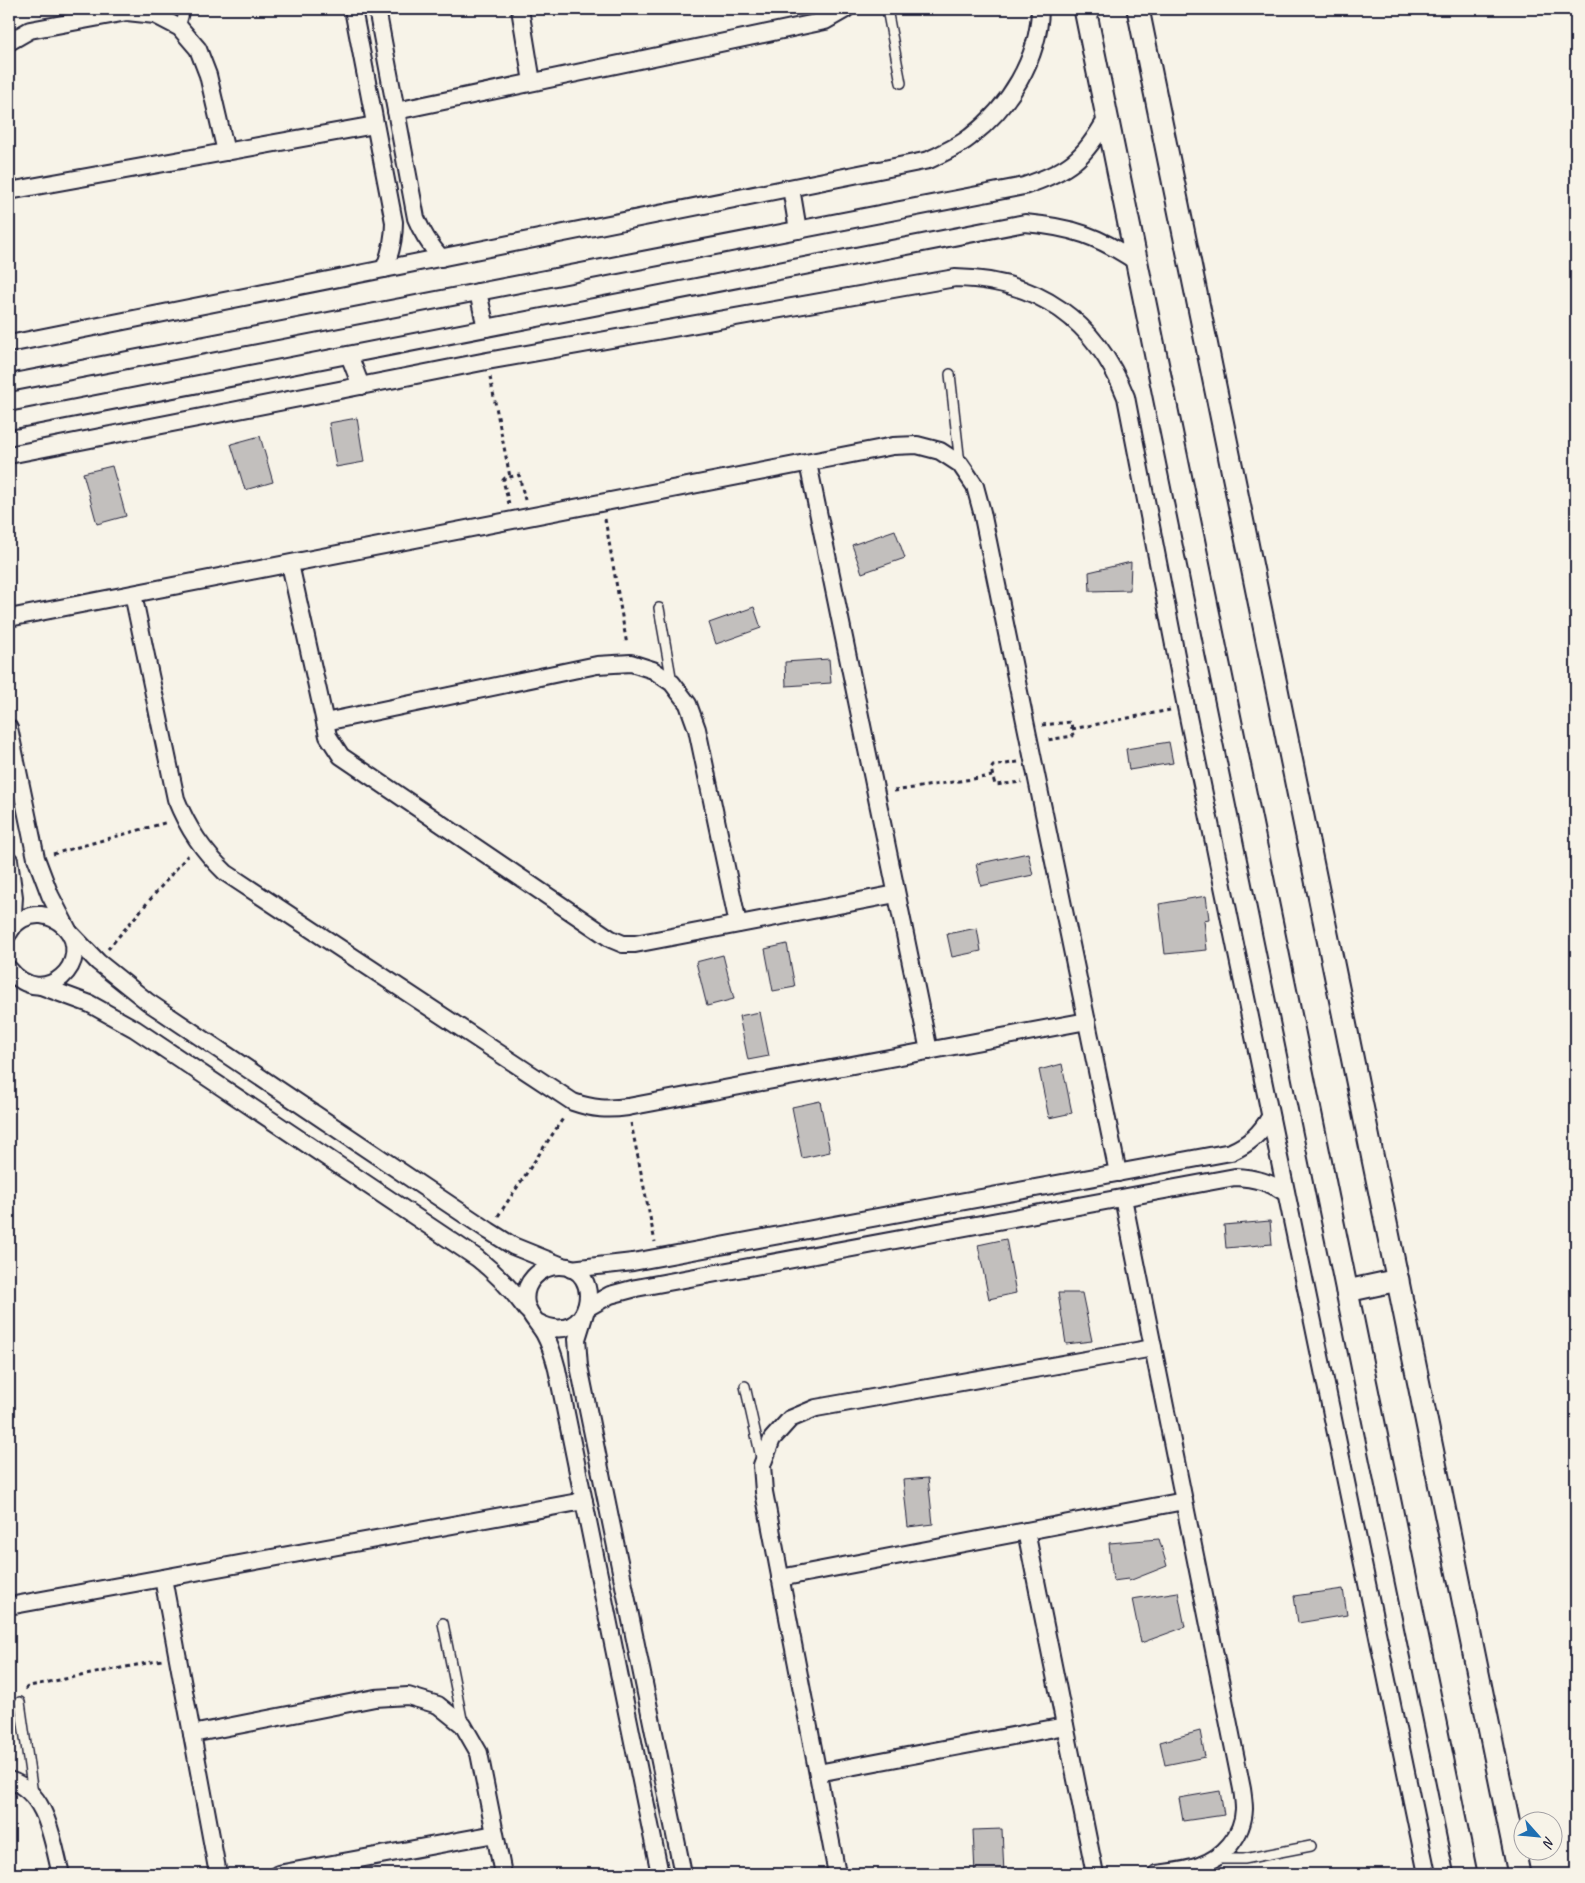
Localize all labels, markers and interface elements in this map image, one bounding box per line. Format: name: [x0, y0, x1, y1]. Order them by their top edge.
north arrow: [1512, 1810, 1562, 1860]
text: N: [1539, 1834, 1559, 1851]

